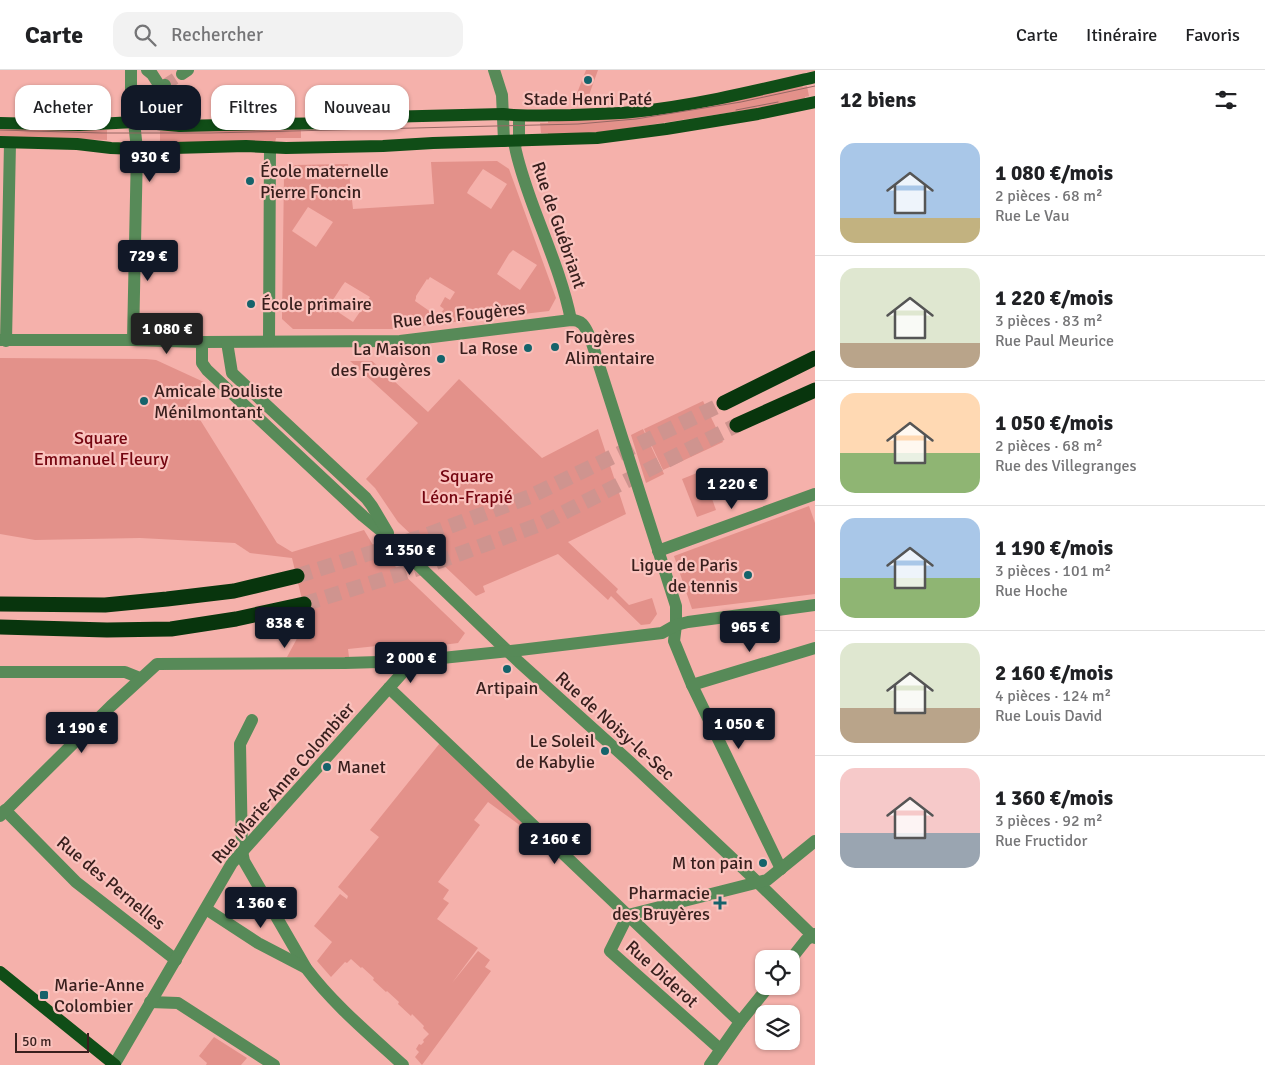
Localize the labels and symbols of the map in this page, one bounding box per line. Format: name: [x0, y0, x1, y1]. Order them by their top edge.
marker: Stade Henri Paté: [582, 74, 594, 86]
place label: Stade Henri Paté: [524, 88, 652, 110]
pin: 930 €: [115, 140, 185, 183]
street label: Rue de Guébriant: [527, 159, 591, 291]
place label: École maternelle Pierre Foncin: [260, 160, 389, 203]
marker: École maternelle Pierre Foncin: [244, 175, 256, 187]
pin: 729 €: [113, 240, 183, 282]
place label: École primaire: [261, 293, 372, 315]
street label: Rue des Fougères: [392, 297, 527, 333]
marker: École primaire: [245, 298, 257, 310]
pin: 1 080 €: [121, 312, 213, 355]
place label: Fougères Alimentaire: [565, 326, 655, 369]
place label: La Rose: [459, 337, 518, 359]
place label: La Maison des Fougères: [331, 338, 431, 381]
marker: Fougères Alimentaire: [549, 341, 561, 353]
marker: La Rose: [522, 342, 534, 354]
marker: La Maison des Fougères: [435, 353, 447, 365]
place label: Amicale Bouliste Ménilmontant: [154, 380, 283, 423]
marker: Amicale Bouliste Ménilmontant: [138, 395, 150, 407]
park label: Square Emmanuel Fleury: [34, 427, 169, 470]
park label: Square Léon-Frapié: [421, 465, 513, 508]
pin: 1 220 €: [686, 468, 778, 510]
pin: 1 350 €: [364, 534, 456, 576]
place label: Ligue de Paris de tennis: [631, 554, 738, 597]
marker: Ligue de Paris de tennis: [742, 569, 754, 581]
pin: 838 €: [250, 606, 320, 649]
pin: 965 €: [715, 610, 785, 653]
pin: 2 000 €: [365, 642, 457, 684]
marker: Artipain: [501, 663, 513, 675]
street label: Rue de Noisy-le-Sec: [551, 667, 679, 785]
place label: Artipain: [476, 677, 538, 699]
street label: Rue Marie-Anne Colombier: [207, 698, 359, 868]
pin: 1 050 €: [693, 708, 785, 750]
pin: 1 190 €: [36, 712, 128, 754]
place label: Le Soleil de Kabylie: [516, 730, 595, 773]
marker: Le Soleil de Kabylie: [599, 745, 611, 757]
place label: Manet: [337, 756, 386, 778]
marker: Manet: [321, 761, 333, 773]
pin: 2 160 €: [509, 822, 601, 865]
street label: Rue des Pernelles: [52, 831, 170, 935]
place label: M ton pain: [672, 852, 753, 874]
marker: M ton pain: [757, 857, 769, 869]
place label: Pharmacie des Bruyères: [612, 882, 710, 925]
pin: 1 360 €: [215, 886, 307, 929]
marker: Pharmacie des Bruyères: [714, 897, 726, 909]
street label: Rue Diderot: [621, 936, 703, 1012]
place label: Marie-Anne Colombier: [54, 974, 144, 1017]
marker: Marie-Anne Colombier: [38, 989, 50, 1001]
scale bar: [15, 1030, 89, 1053]

